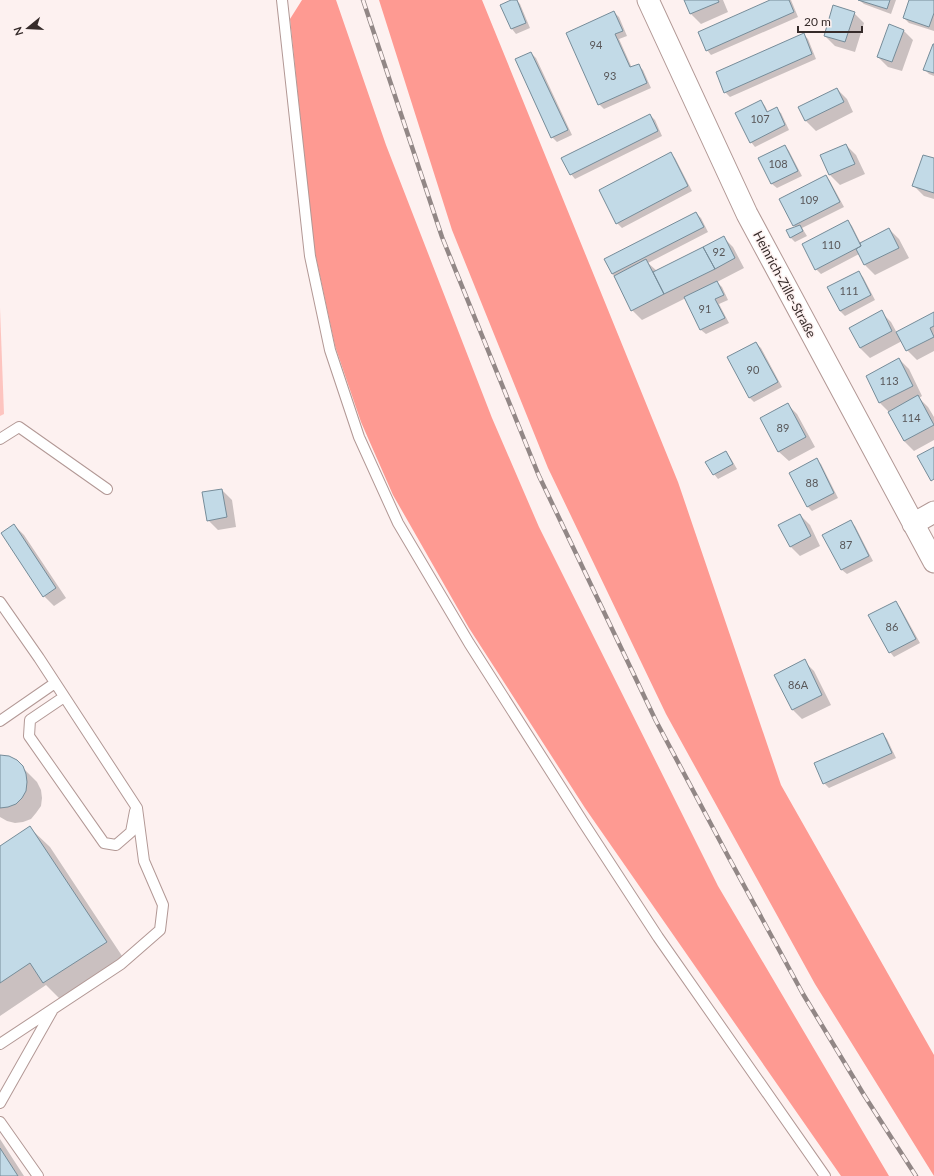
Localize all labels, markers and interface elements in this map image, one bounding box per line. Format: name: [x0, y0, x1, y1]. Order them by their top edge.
north arrow: [8, 8, 48, 48]
scale bar: [798, 8, 862, 34]
text: 20 m: [804, 14, 831, 29]
text: N: [11, 25, 26, 37]
house number: 94: [590, 38, 603, 51]
house number: 93: [604, 69, 616, 82]
house number: 107: [750, 112, 770, 125]
house number: 108: [768, 157, 788, 170]
house number: 109: [799, 193, 819, 206]
street label: Heinrich-Zille-Straße: [750, 228, 820, 340]
house number: 110: [821, 238, 841, 251]
house number: 92: [713, 245, 725, 258]
house number: 111: [839, 284, 859, 297]
house number: 91: [699, 302, 711, 315]
house number: 90: [747, 363, 760, 376]
house number: 113: [879, 374, 899, 387]
house number: 114: [901, 411, 921, 424]
house number: 89: [777, 421, 789, 434]
house number: 88: [806, 476, 818, 489]
house number: 87: [840, 538, 852, 551]
house number: 86: [886, 620, 898, 633]
house number: 86A: [788, 678, 809, 691]

